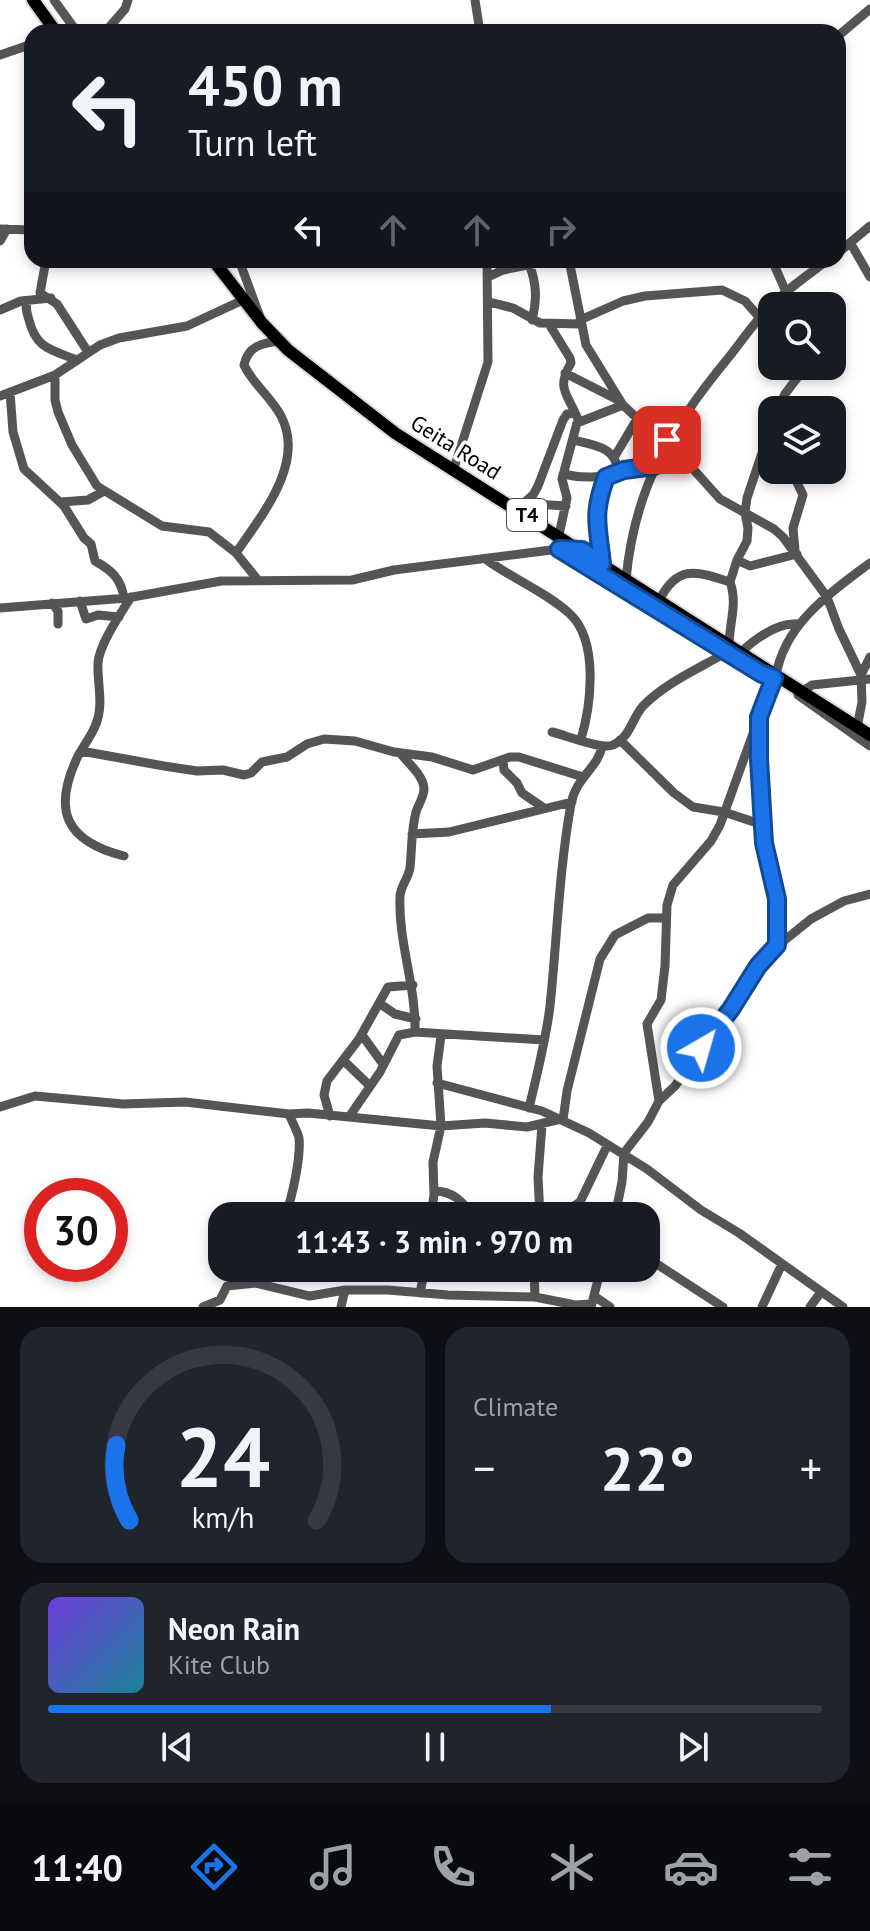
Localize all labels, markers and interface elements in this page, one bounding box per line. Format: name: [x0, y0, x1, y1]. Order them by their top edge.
text: 450 m: [188, 49, 343, 121]
icon: left: [56, 56, 160, 160]
text: Turn left: [188, 119, 317, 166]
icon: left: [287, 208, 331, 252]
icon: ahead: [371, 208, 415, 252]
icon: ahead: [455, 208, 499, 252]
icon: right: [539, 208, 583, 252]
map controls: [758, 292, 846, 484]
button: search: [758, 292, 846, 380]
button: layers: [758, 396, 846, 484]
pin: [633, 406, 701, 474]
street label: Geita Road: [406, 408, 506, 486]
icon: arrive: [645, 418, 689, 462]
road number: T4: [507, 499, 547, 531]
position arrow: [659, 1006, 743, 1090]
speed limit sign: 30: [24, 1178, 128, 1282]
text: 11:43 · 3 min · 970 m: [295, 1222, 573, 1261]
text: Climate: [473, 1390, 558, 1423]
text: 24: [175, 1402, 270, 1510]
text: 22°: [600, 1429, 695, 1507]
text: −: [473, 1439, 495, 1496]
text: +: [800, 1439, 822, 1496]
text: km/h: [191, 1499, 254, 1536]
text: Neon Rain: [168, 1609, 300, 1648]
text: Kite Club: [168, 1648, 270, 1681]
icon: previous: [155, 1725, 199, 1769]
icon: pause: [413, 1725, 457, 1769]
icon: next: [671, 1725, 715, 1769]
icon: directions: [186, 1839, 242, 1895]
icon: music: [305, 1839, 361, 1895]
icon: phone: [425, 1839, 481, 1895]
icon: climate: [544, 1839, 600, 1895]
icon: car: [663, 1839, 719, 1895]
icon: filters: [782, 1839, 838, 1895]
text: 11:40: [32, 1844, 123, 1891]

